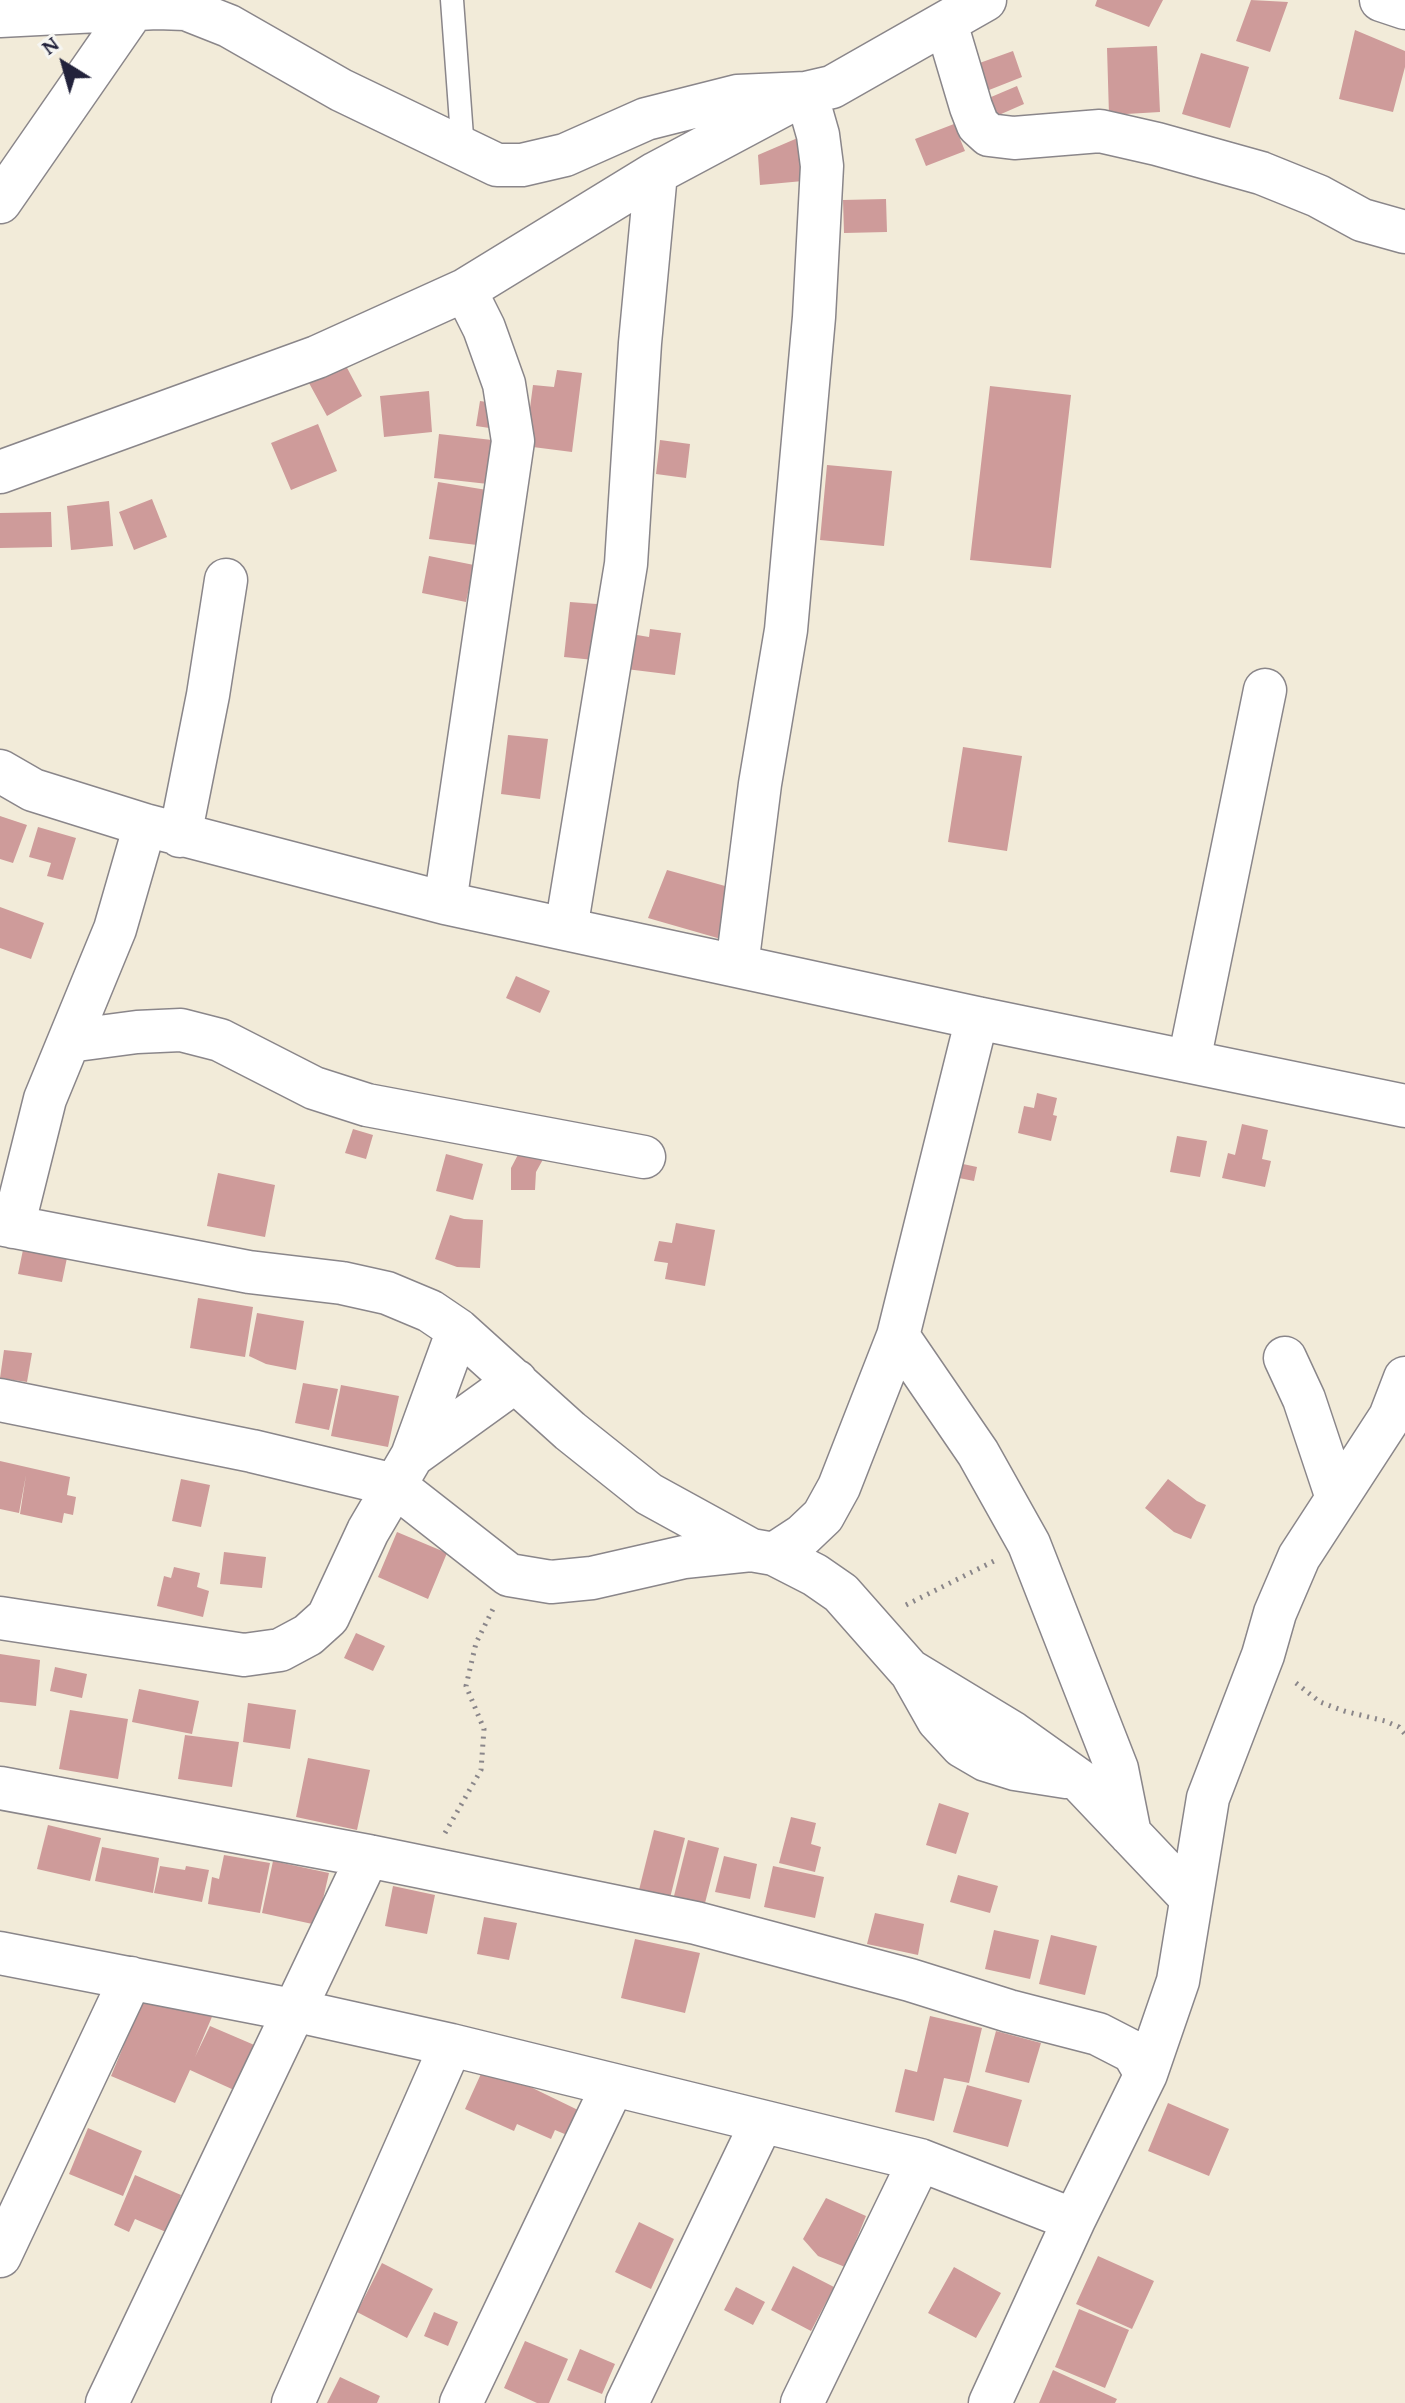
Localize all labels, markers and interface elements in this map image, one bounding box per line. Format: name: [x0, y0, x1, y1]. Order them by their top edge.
north arrow: [24, 24, 104, 104]
text: N: [34, 28, 65, 62]

